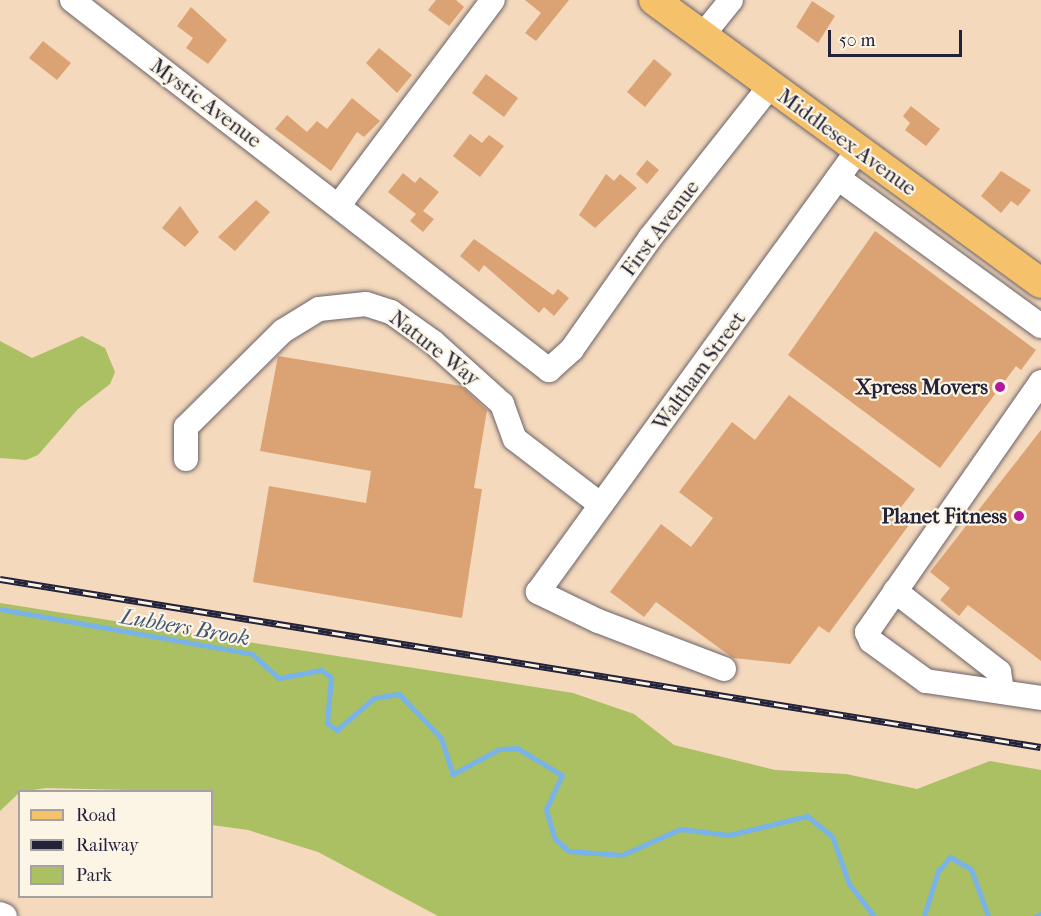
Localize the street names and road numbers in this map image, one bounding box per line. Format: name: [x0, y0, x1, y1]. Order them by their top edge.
street label: Mystic Avenue: [145, 53, 267, 153]
street label: Middlesex Avenue: [773, 83, 921, 201]
street label: First Avenue: [616, 175, 704, 281]
street label: Nature Way: [385, 305, 485, 391]
street label: Waltham Street: [647, 307, 751, 435]

